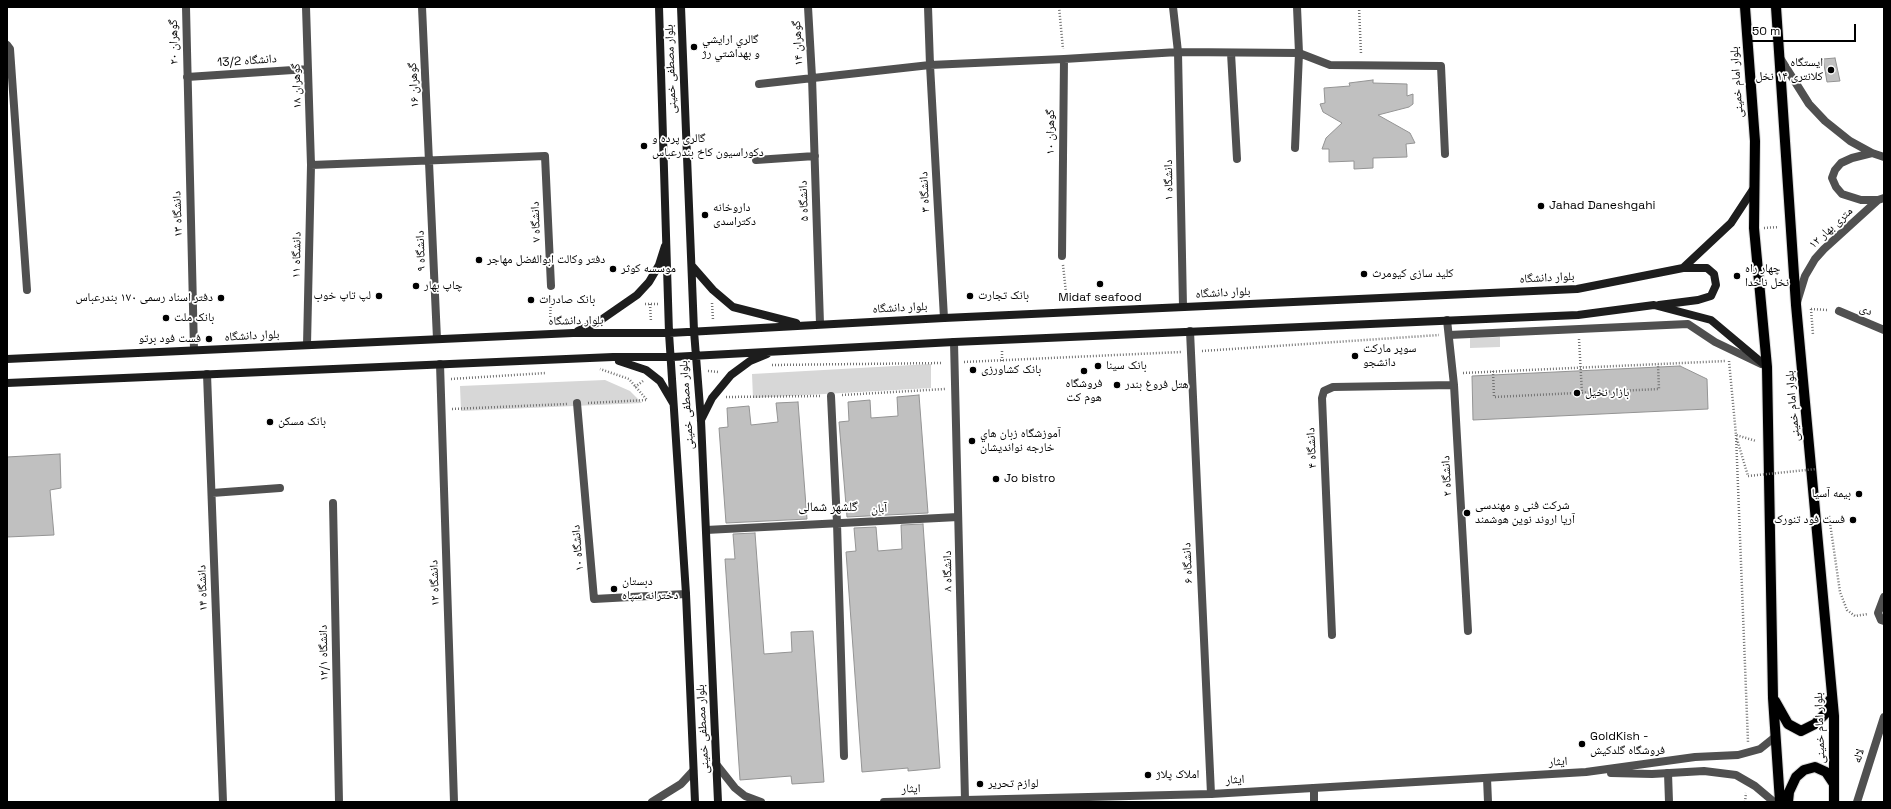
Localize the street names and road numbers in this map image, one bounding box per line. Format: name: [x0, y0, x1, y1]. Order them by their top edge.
street label: گوهران ۲۰: [166, 19, 182, 65]
street label: گوهران ۱۴: [790, 20, 806, 66]
street label: بلوار مصطفی خمینی: [662, 24, 680, 114]
street label: بلوار امام خمینی: [1727, 46, 1747, 118]
street label: دانشگاه 13/2: [217, 52, 277, 70]
street label: گوهران ۱۶: [406, 62, 422, 108]
street label: گوهران ۱۸: [289, 63, 305, 109]
street label: گوهران ۱۰: [1044, 109, 1058, 155]
street label: دانشگاه ۱: [1161, 159, 1177, 201]
street label: دانشگاه ۳: [917, 171, 933, 213]
street label: دانشگاه ۵: [796, 180, 812, 222]
street label: دانشگاه ۱۳: [170, 191, 186, 237]
street label: دانشگاه ۷: [528, 201, 544, 243]
street label: ۱۲ متری بهار: [1806, 204, 1856, 252]
street label: دانشگاه ۹: [413, 230, 429, 272]
street label: دانشگاه ۱۱: [289, 232, 305, 278]
street label: بلوار دانشگاه: [1519, 269, 1575, 287]
street label: بلوار دانشگاه: [1195, 284, 1251, 302]
street label: بلوار دانشگاه: [872, 299, 928, 317]
street label: دی: [1857, 301, 1875, 319]
street label: بلوار دانشگاه: [548, 313, 604, 329]
street label: بلوار دانشگاه: [224, 327, 280, 345]
street label: بلوار مصطفی خمینی: [677, 360, 697, 450]
street label: بلوار امام خمینی: [1783, 370, 1803, 442]
street label: دانشگاه ۴: [1304, 427, 1320, 469]
street label: دانشگاه ۲: [1439, 455, 1455, 497]
street label: آبان: [871, 501, 887, 517]
street label: دانشگاه ۱۰: [569, 524, 587, 572]
street label: دانشگاه ۶: [1180, 542, 1196, 584]
street label: دانشگاه ۸: [940, 550, 956, 592]
street label: دانشگاه ۱۲: [427, 560, 443, 606]
street label: دانشگاه ۱۴: [195, 565, 211, 611]
street label: دانشگاه ۱۲/۱: [316, 625, 332, 681]
street label: بلوار مصطفی خمینی: [693, 684, 713, 774]
street label: بلوار امام خمینی: [1812, 692, 1828, 764]
street label: لاله: [1850, 747, 1868, 765]
street label: ایثار: [1548, 754, 1568, 770]
street label: ایثار: [1225, 772, 1245, 788]
street label: ایثار: [901, 782, 921, 796]

